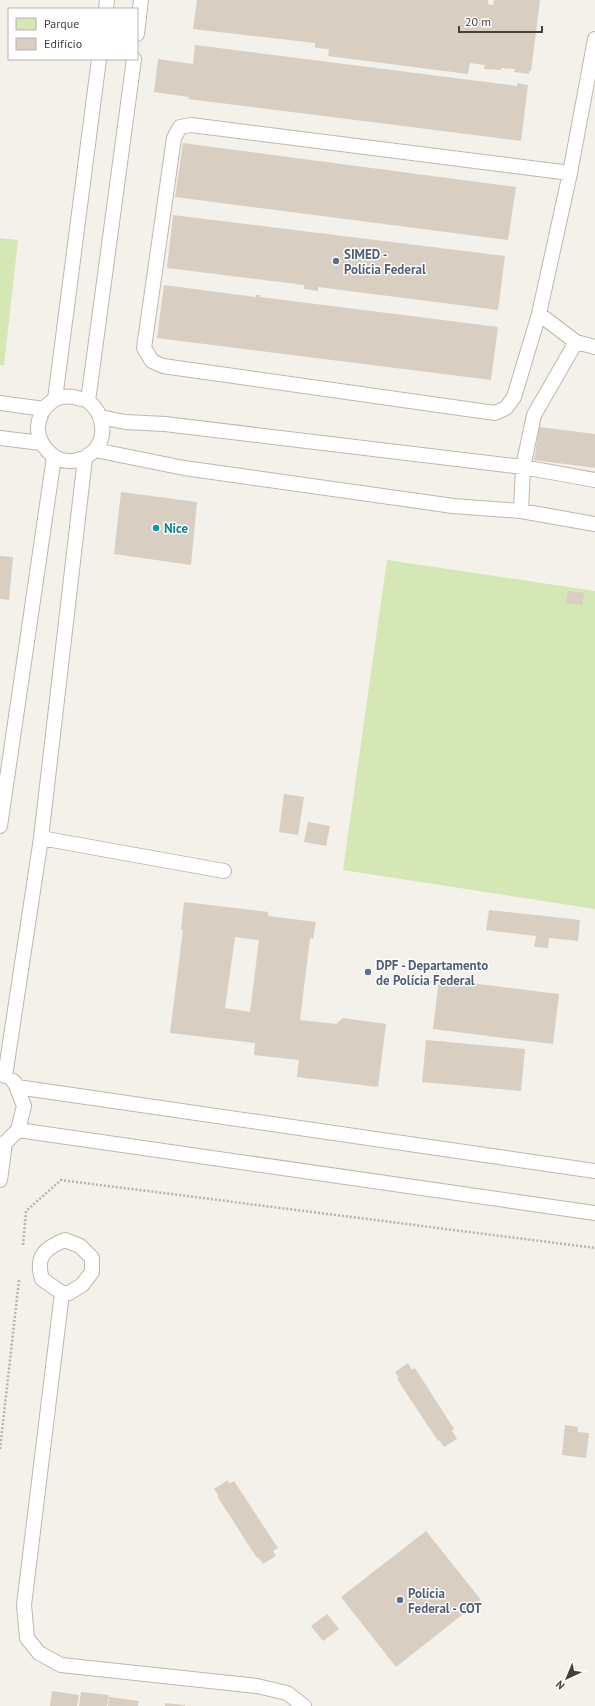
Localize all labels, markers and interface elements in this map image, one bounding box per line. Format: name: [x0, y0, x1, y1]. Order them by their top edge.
legend: [8, 8, 138, 60]
scale bar: [459, 8, 542, 34]
text: 20 m: [465, 14, 491, 29]
text: Parque: [44, 16, 79, 31]
text: Edifício: [44, 36, 82, 51]
place label: SIMED - Polícia Federal: [344, 246, 426, 278]
marker: SIMED - Polícia Federal: [331, 256, 341, 266]
place label: Nice: [164, 520, 188, 537]
marker: Nice: [151, 523, 161, 533]
place label: DPF - Departamento de Polícia Federal: [376, 957, 488, 989]
marker: DPF - Departamento de Polícia Federal: [363, 967, 373, 977]
place label: Polícia Federal - COT: [408, 1585, 482, 1617]
marker: Polícia Federal - COT: [395, 1595, 405, 1605]
north arrow: [547, 1658, 587, 1698]
text: N: [553, 1678, 568, 1693]

